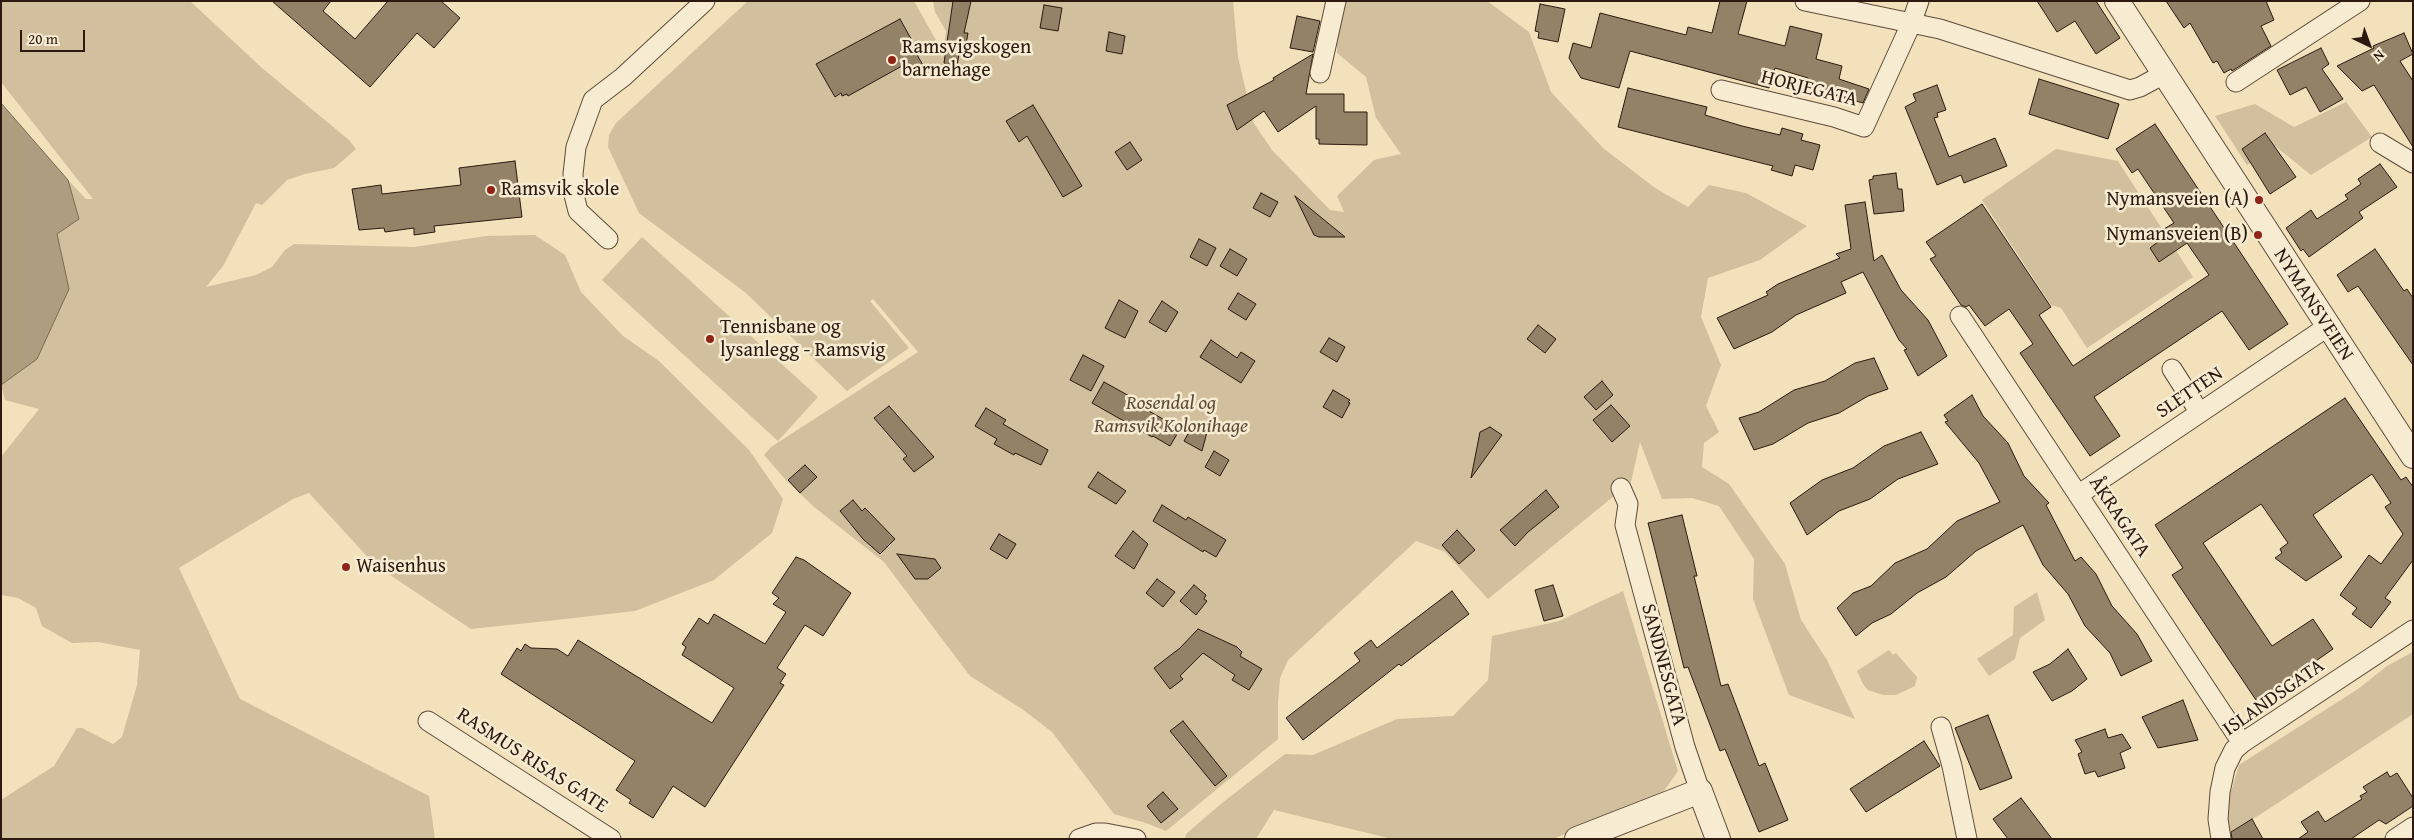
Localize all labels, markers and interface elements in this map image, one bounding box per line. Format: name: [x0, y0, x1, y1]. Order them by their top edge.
scale bar: [22, 20, 88, 52]
north arrow: [2344, 20, 2394, 70]
text: 20 m: [28, 28, 58, 49]
place label: Ramsvigskogen barnehage: [902, 36, 1031, 83]
text: N: [2369, 46, 2389, 67]
marker: Ramsvigskogen barnehage: [886, 54, 898, 66]
street label: HORJEGATA: [1758, 65, 1860, 113]
place label: Ramsvik skole: [501, 178, 619, 202]
marker: Ramsvik skole: [485, 184, 497, 196]
place label: Nymansveien (A): [2106, 188, 2249, 212]
marker: Nymansveien (A): [2253, 194, 2265, 206]
place label: Nymansveien (B): [2106, 223, 2248, 247]
marker: Nymansveien (B): [2252, 229, 2264, 241]
street label: NYMANSVEIEN: [2268, 244, 2358, 366]
place label: Tennisbane og lysanlegg - Ramsvig: [720, 316, 886, 363]
marker: Tennisbane og lysanlegg - Ramsvig: [704, 333, 716, 345]
street label: SLETTEN: [2152, 362, 2228, 424]
park label: Rosendal og Ramsvik Kolonihage: [1094, 392, 1248, 439]
street label: ÅKRAGATA: [2083, 472, 2155, 562]
place label: Waisenhus: [356, 555, 446, 579]
marker: Waisenhus: [340, 561, 352, 573]
street label: SANDNESGATA: [1635, 601, 1691, 729]
street label: ISLANDSGATA: [2219, 654, 2329, 742]
street label: RASMUS RISAS GATE: [452, 703, 612, 819]

